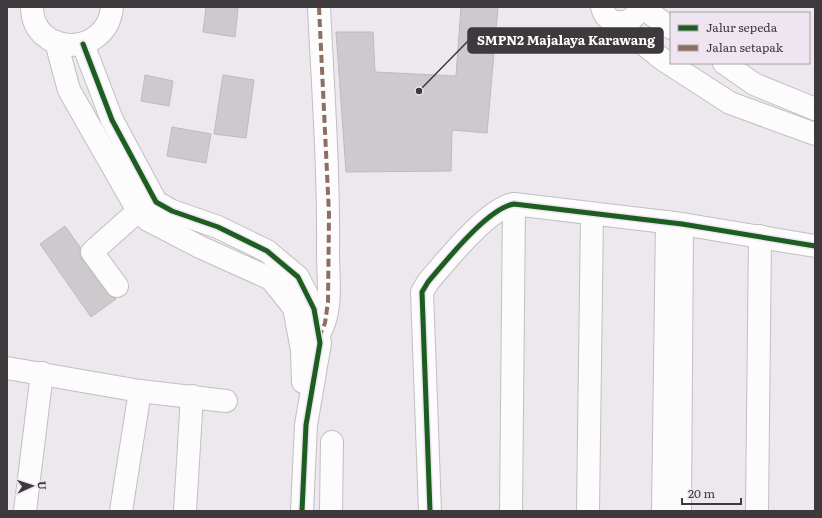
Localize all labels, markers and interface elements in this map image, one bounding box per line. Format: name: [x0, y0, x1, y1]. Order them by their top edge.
legend: [670, 12, 810, 64]
text: Jalur sepeda: [706, 18, 778, 36]
callout: SMPN2 Majalaya Karawang: [468, 28, 663, 53]
text: SMPN2 Majalaya Karawang: [477, 30, 655, 49]
text: Jalan setapak: [706, 38, 784, 56]
north arrow: [12, 466, 52, 506]
scale bar: [682, 480, 741, 506]
text: U: [35, 481, 51, 491]
text: 20 m: [688, 484, 715, 502]

